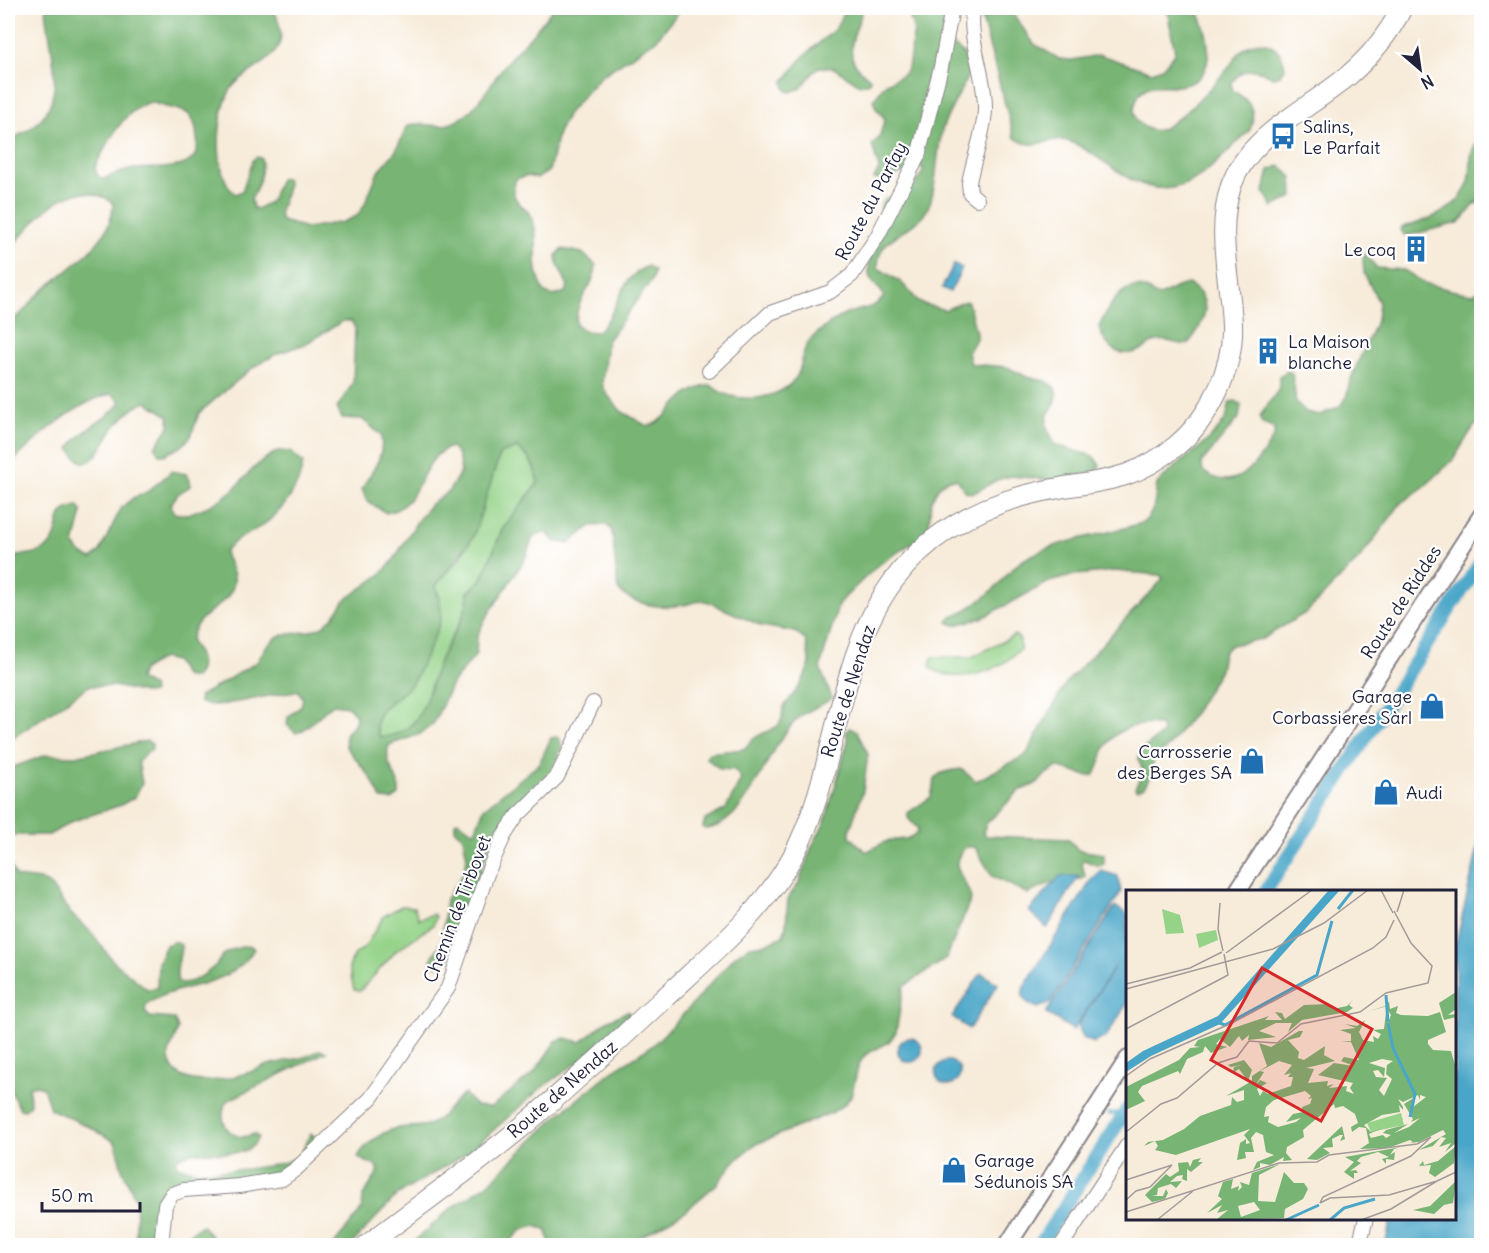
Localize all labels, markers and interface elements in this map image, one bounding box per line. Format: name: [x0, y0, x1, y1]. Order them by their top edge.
north arrow: [1390, 39, 1450, 99]
text: N: [1418, 71, 1437, 94]
place label: Salins, Le Parfait: [1303, 115, 1380, 159]
bus stop icon: Salins, Le Parfait: [1268, 121, 1298, 151]
street label: Route du Parfay: [830, 138, 912, 264]
building icon: Le coq: [1401, 234, 1431, 264]
place label: Le coq: [1344, 238, 1396, 261]
place label: La Maison blanche: [1288, 330, 1370, 374]
building icon: La Maison blanche: [1253, 336, 1283, 366]
street label: Route de Riddes: [1356, 541, 1446, 663]
street label: Route de Nendaz: [816, 621, 880, 760]
place label: Garage Corbassieres Sàrl: [1272, 685, 1412, 729]
shop icon: Garage Corbassieres Sàrl: [1417, 691, 1447, 721]
place label: Carrosserie des Berges SA: [1117, 740, 1232, 784]
shop icon: Carrosserie des Berges SA: [1237, 746, 1267, 776]
shop icon: Audi: [1371, 777, 1401, 807]
place label: Audi: [1406, 781, 1443, 804]
street label: Chemin de Tirbovet: [418, 832, 496, 986]
inset map: [1126, 890, 1456, 1220]
street label: Route de Nendaz: [502, 1035, 622, 1143]
place label: Garage Sédunois SA: [974, 1149, 1073, 1193]
shop icon: Garage Sédunois SA: [939, 1155, 969, 1185]
scale bar: [42, 1175, 140, 1213]
text: 50 m: [51, 1184, 93, 1207]

